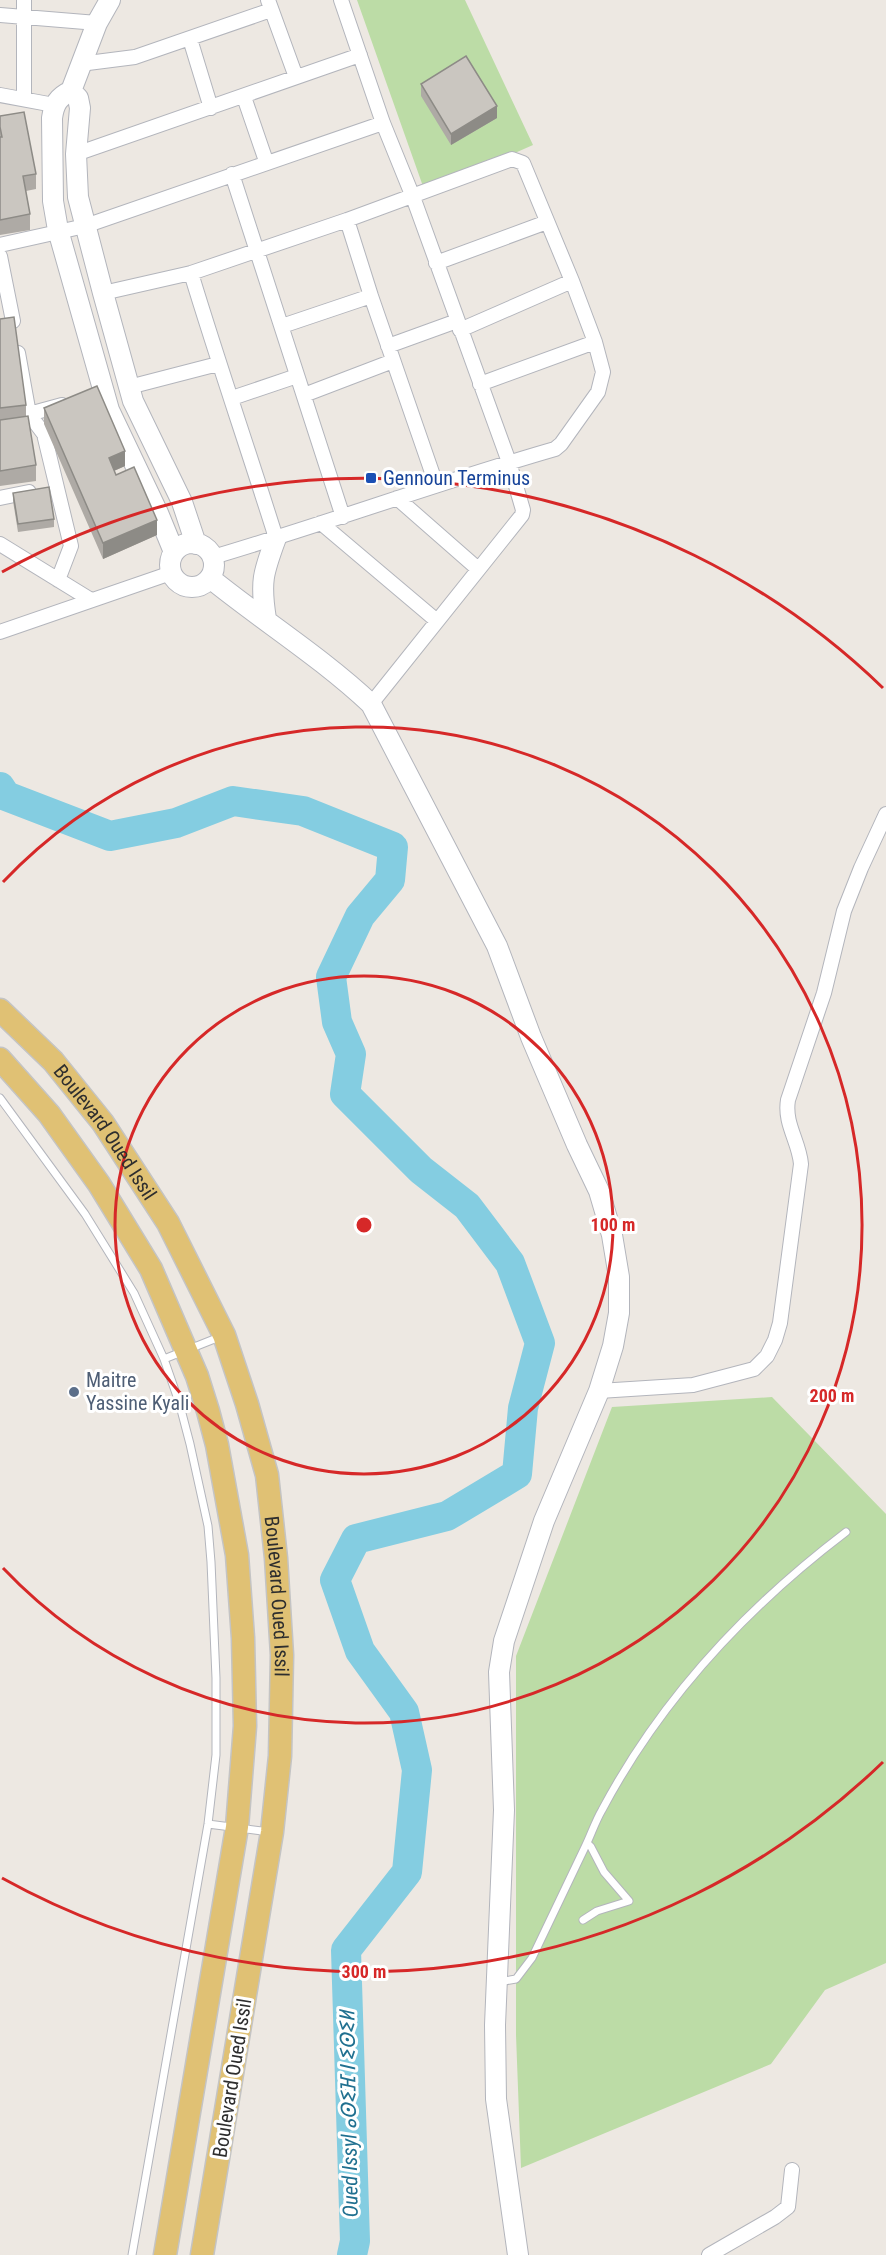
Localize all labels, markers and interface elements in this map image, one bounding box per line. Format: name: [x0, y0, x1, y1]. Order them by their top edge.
place label: Gennoun Terminus: [383, 466, 530, 490]
marker: Gennoun Terminus: [364, 471, 378, 485]
street label: Boulevard Oued Issil: [49, 1060, 162, 1204]
text: 100 m: [591, 1214, 635, 1235]
centre of rings: [354, 1215, 374, 1235]
place label: Maitre Yassine Kyali: [86, 1368, 189, 1415]
marker: Maitre Yassine Kyali: [67, 1385, 81, 1399]
text: 200 m: [810, 1385, 854, 1406]
street label: Boulevard Oued Issil: [260, 1515, 294, 1677]
text: 300 m: [342, 1961, 386, 1982]
street label: Boulevard Oued Issil: [208, 1997, 256, 2159]
water label: Oued Issyl ⴰⵙⵉⴼ ⵏ ⵉⵙⵉⵍ: [335, 2008, 363, 2218]

